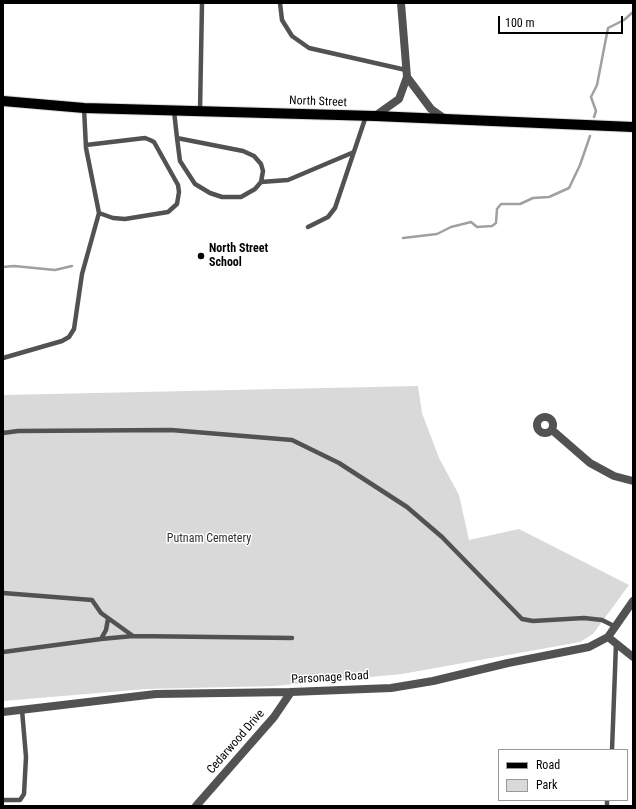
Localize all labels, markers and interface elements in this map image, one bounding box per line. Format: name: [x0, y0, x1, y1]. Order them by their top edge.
scale bar: [500, 8, 625, 34]
text: 100 m: [505, 16, 535, 30]
street label: North Street: [289, 94, 347, 110]
place label: North Street School: [209, 242, 268, 270]
marker: North Street School: [196, 251, 206, 261]
park label: Putnam Cemetery: [167, 532, 251, 546]
street label: Parsonage Road: [291, 669, 369, 687]
street label: Cedarwood Drive: [204, 707, 268, 777]
legend: [498, 749, 628, 801]
text: Road: [536, 758, 560, 772]
text: Park: [536, 778, 557, 792]

